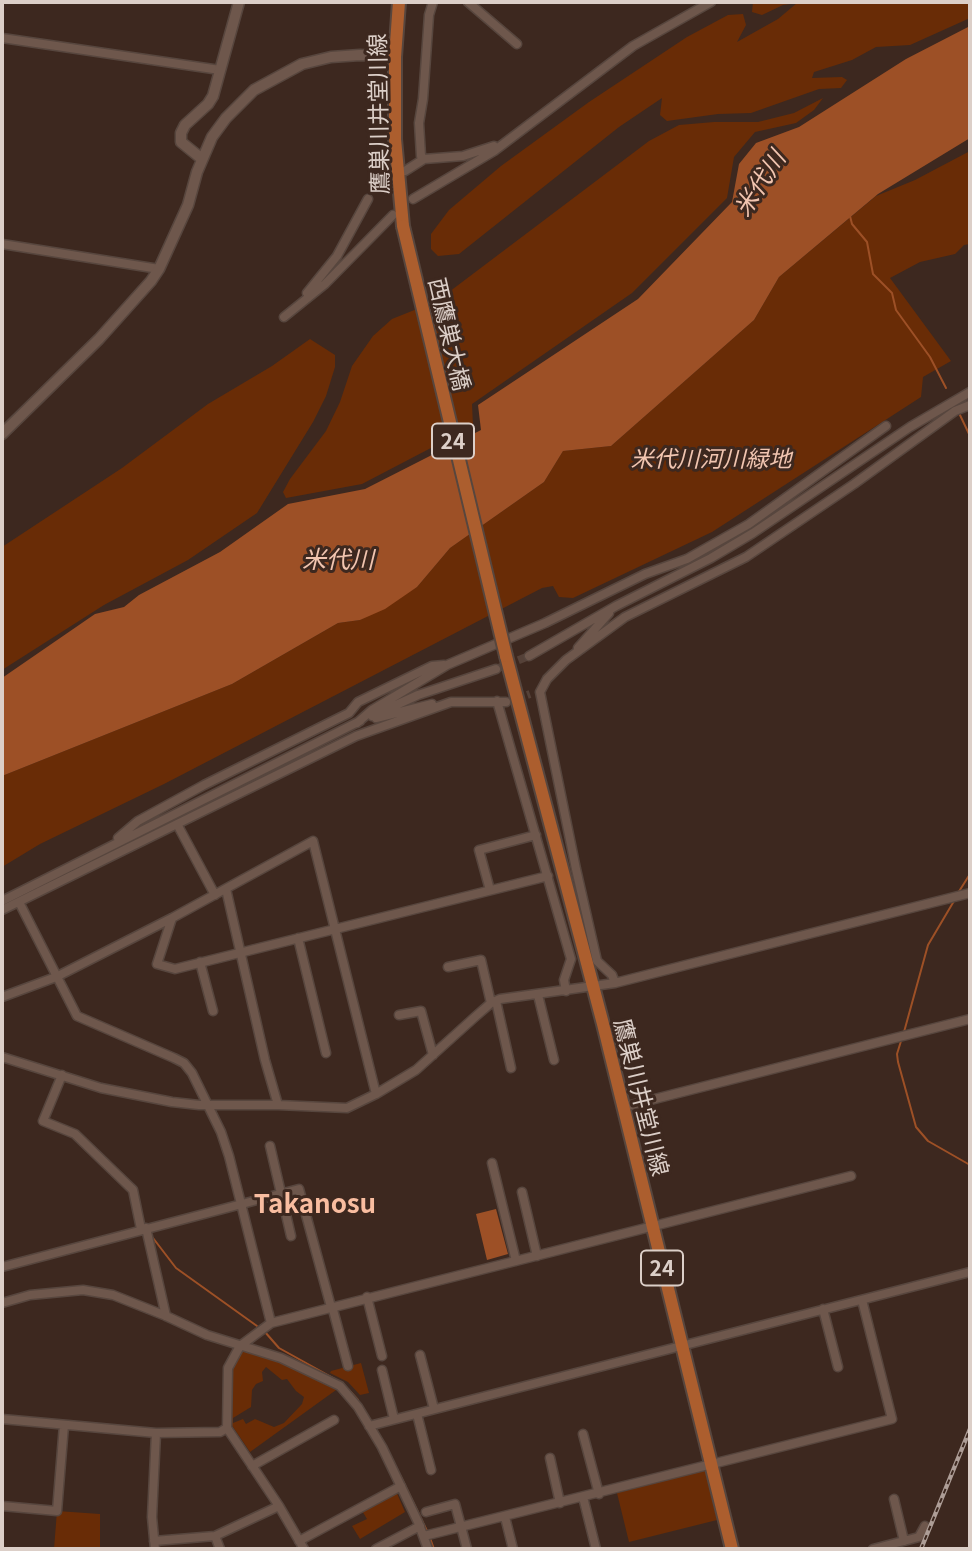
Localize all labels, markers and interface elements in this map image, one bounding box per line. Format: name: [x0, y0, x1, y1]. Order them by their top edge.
street label: 鷹巣川井堂川線: [363, 33, 393, 195]
water label: 米代川: [727, 145, 791, 221]
street label: 西鷹巣大橋: [424, 275, 476, 393]
road number: 24: [432, 424, 474, 458]
park label: 米代川河川緑地: [631, 444, 791, 472]
water label: 米代川: [302, 545, 374, 573]
street label: 鷹巣川井堂川線: [609, 1016, 675, 1178]
district label: Takanosu: [254, 1187, 376, 1219]
road number: 24: [641, 1250, 683, 1286]

